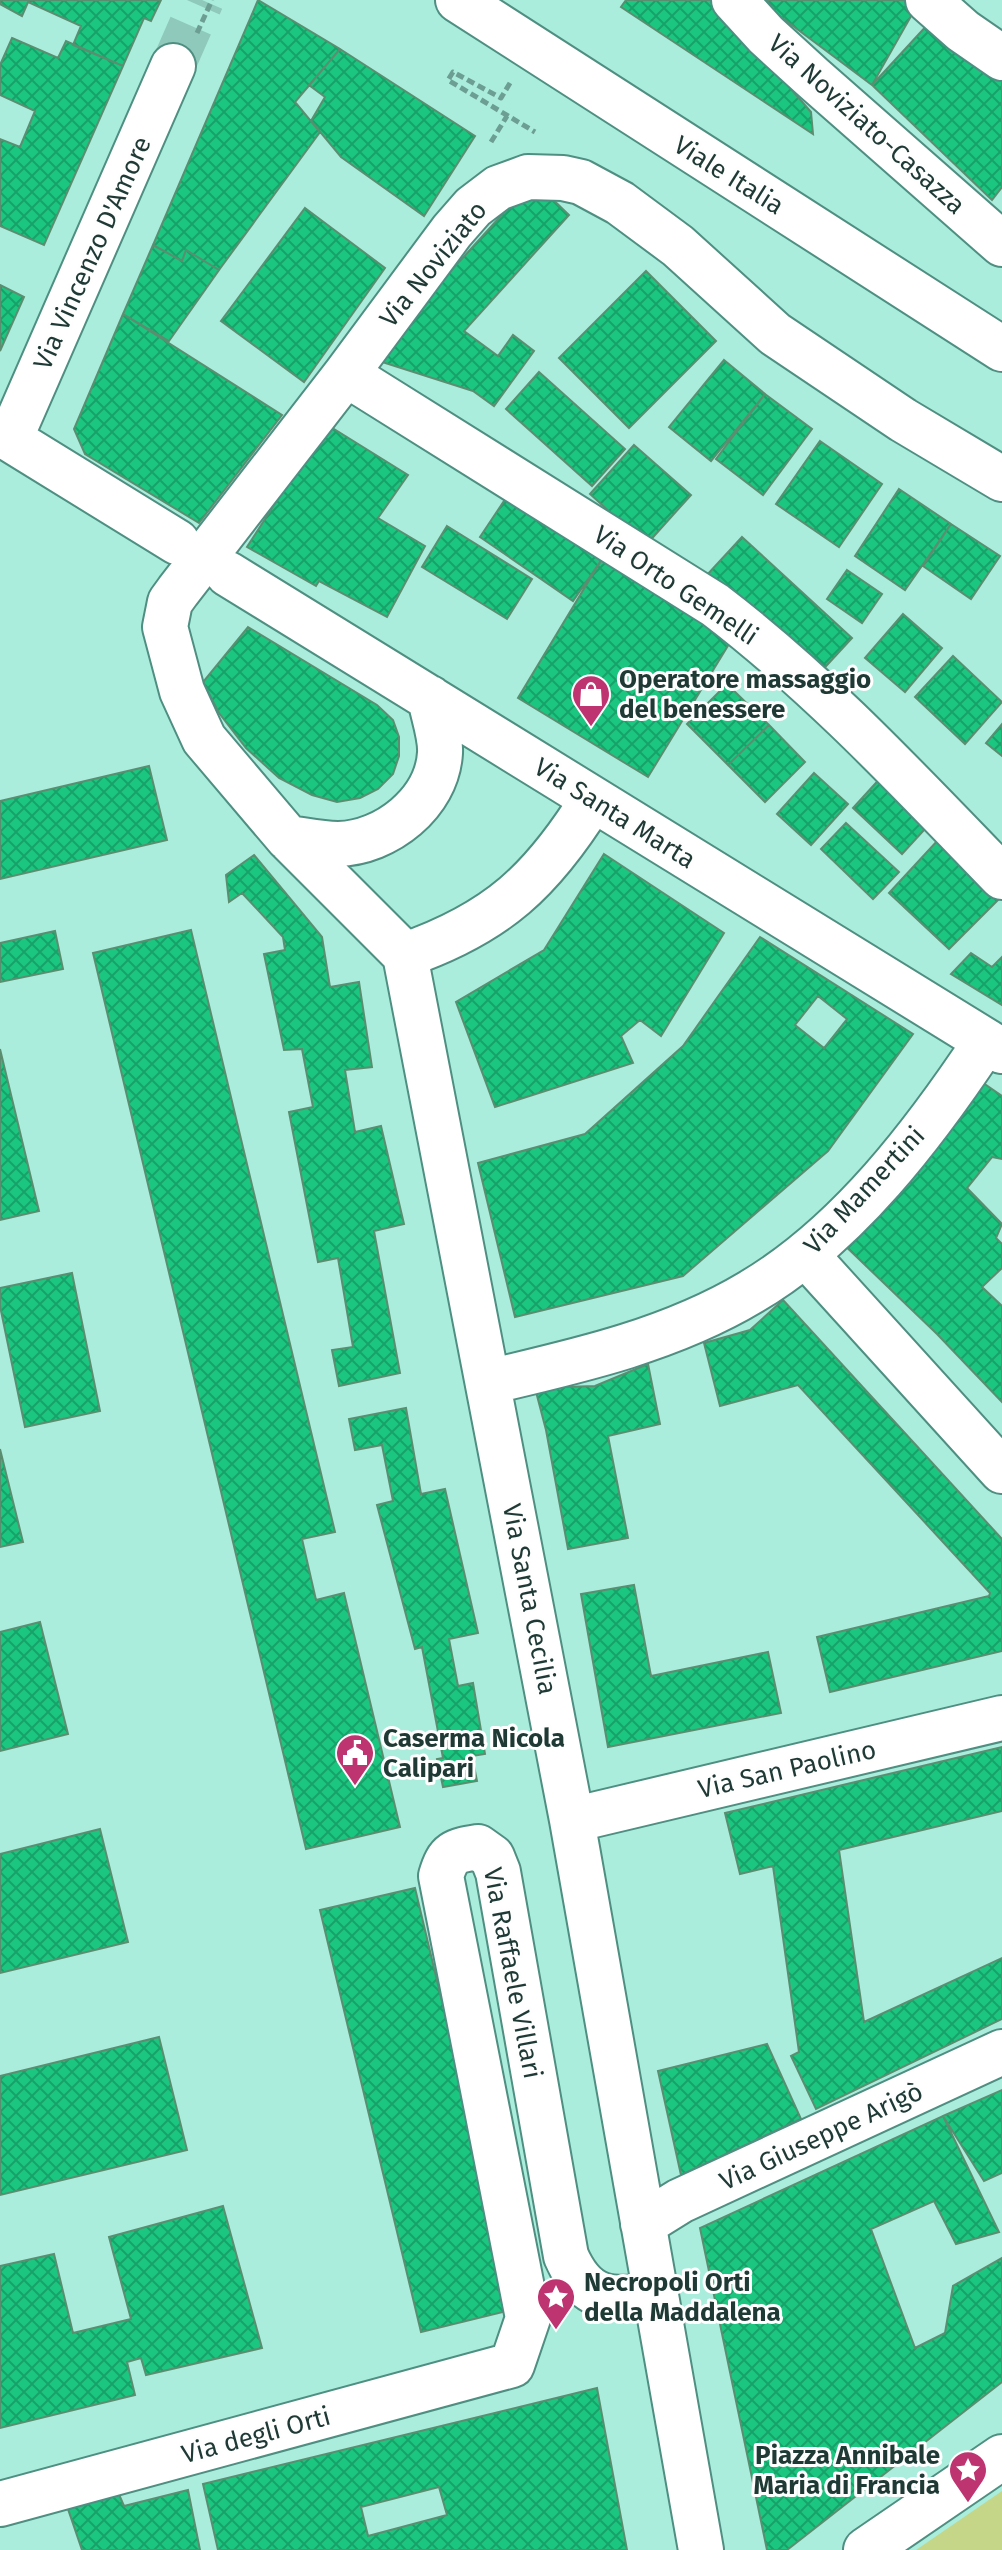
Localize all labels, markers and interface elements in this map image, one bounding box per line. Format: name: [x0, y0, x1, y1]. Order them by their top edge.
street label: Via Noviziato-Casazza: [762, 28, 971, 221]
street label: Viale Italia: [668, 129, 790, 221]
street label: Via Vincenzo D'Amore: [27, 132, 158, 375]
street label: Via Noviziato: [373, 195, 494, 333]
street label: Via Orto Gemelli: [588, 519, 764, 652]
place label: Operatore massaggio del benessere: [619, 664, 871, 725]
shop icon: Operatore massaggio del benessere: [570, 673, 612, 728]
street label: Via Santa Marta: [528, 751, 701, 875]
street label: Via Mamertini: [797, 1120, 931, 1261]
street label: Via Santa Cecilia: [496, 1501, 563, 1697]
place label: Caserma Nicola Calipari: [383, 1723, 565, 1784]
public building icon: Caserma Nicola Calipari: [334, 1732, 376, 1787]
street label: Via San Paolino: [695, 1734, 879, 1805]
street label: Via Raffaele Villari: [477, 1865, 548, 2081]
street label: Via Giuseppe Arigò: [715, 2076, 928, 2197]
place label: Necropoli Orti della Maddalena: [584, 2267, 781, 2328]
place icon: Necropoli Orti della Maddalena: [535, 2276, 577, 2331]
street label: Via degli Orti: [178, 2401, 334, 2470]
place label: Piazza Annibale Maria di Francia: [754, 2440, 940, 2501]
place icon: Piazza Annibale Maria di Francia: [947, 2449, 989, 2504]

